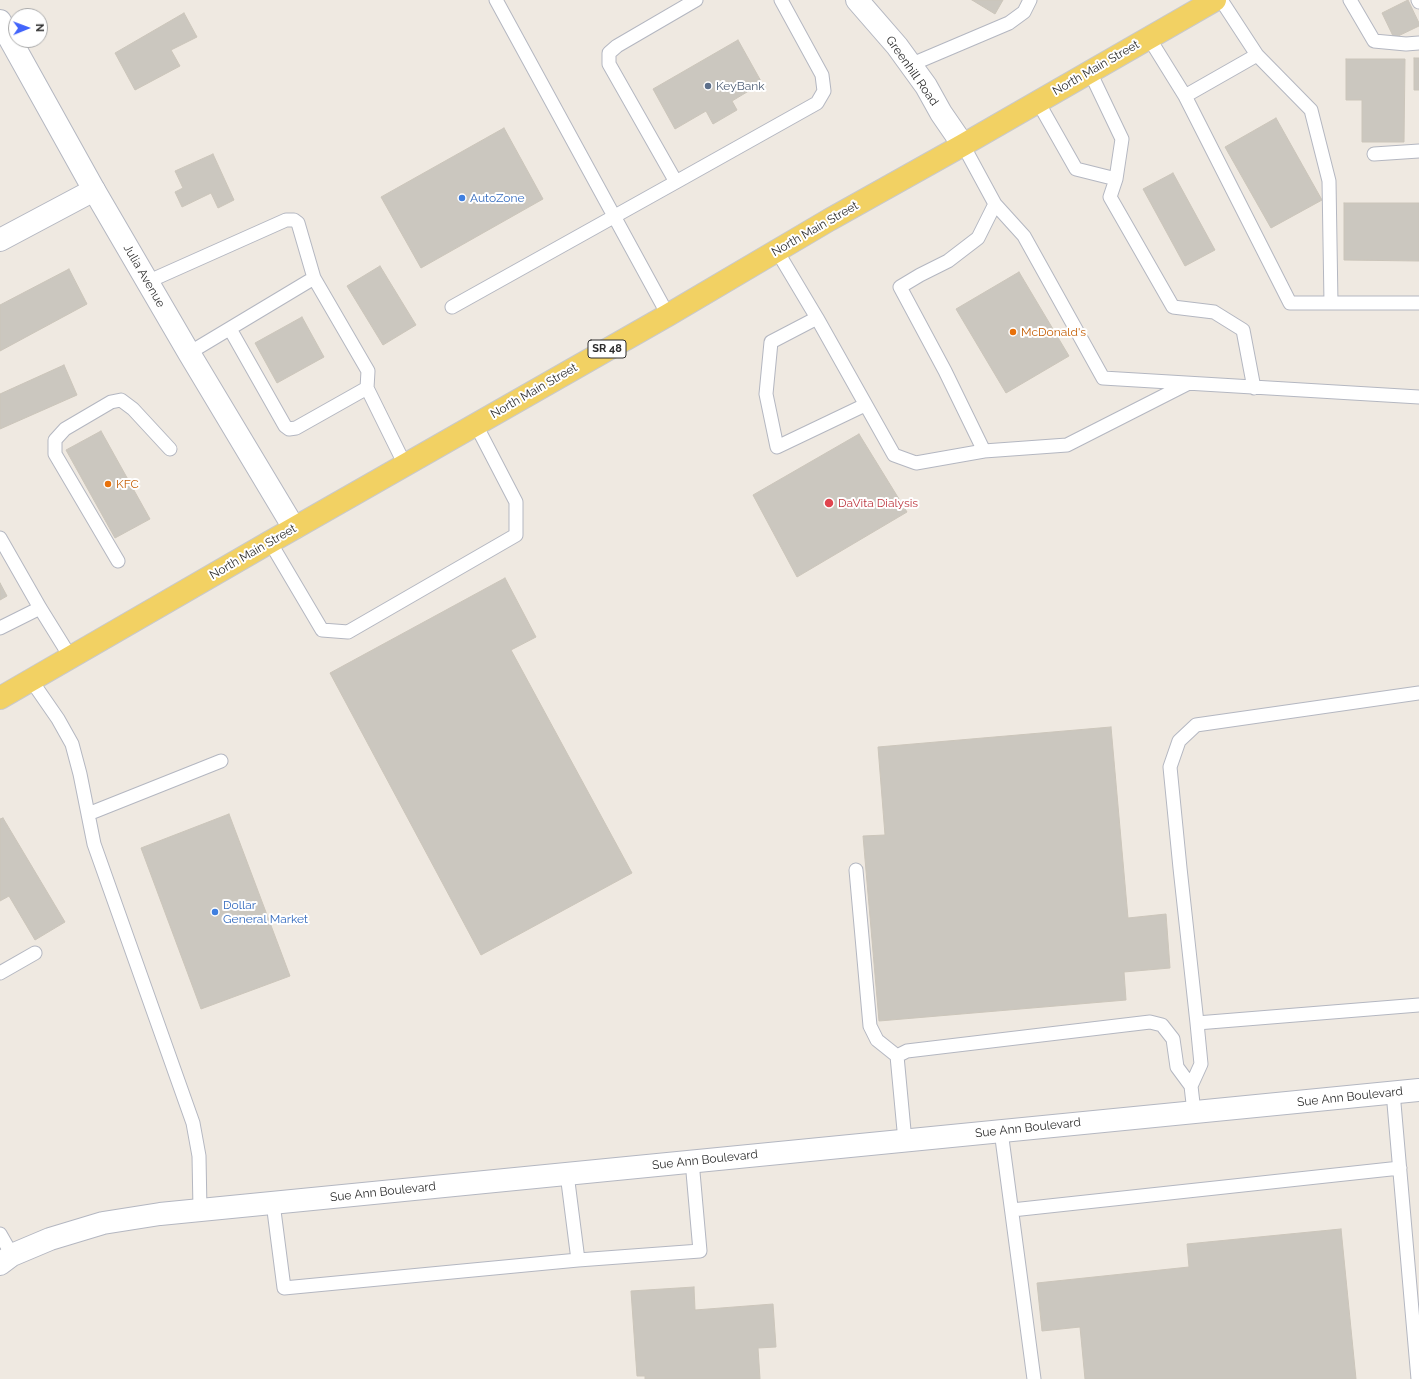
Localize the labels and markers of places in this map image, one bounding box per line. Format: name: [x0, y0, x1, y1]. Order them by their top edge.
place label: KeyBank: [716, 79, 765, 93]
marker: KeyBank: [703, 81, 713, 91]
place label: AutoZone: [470, 191, 524, 205]
marker: AutoZone: [457, 193, 467, 203]
place label: McDonald's: [1021, 325, 1086, 339]
marker: McDonald's: [1008, 327, 1018, 337]
place label: KFC: [116, 477, 139, 491]
marker: KFC: [103, 479, 113, 489]
place label: DaVita Dialysis: [838, 496, 918, 510]
marker: DaVita Dialysis: [823, 497, 835, 509]
place label: Dollar General Market: [223, 898, 308, 926]
marker: Dollar General Market: [210, 907, 220, 917]

